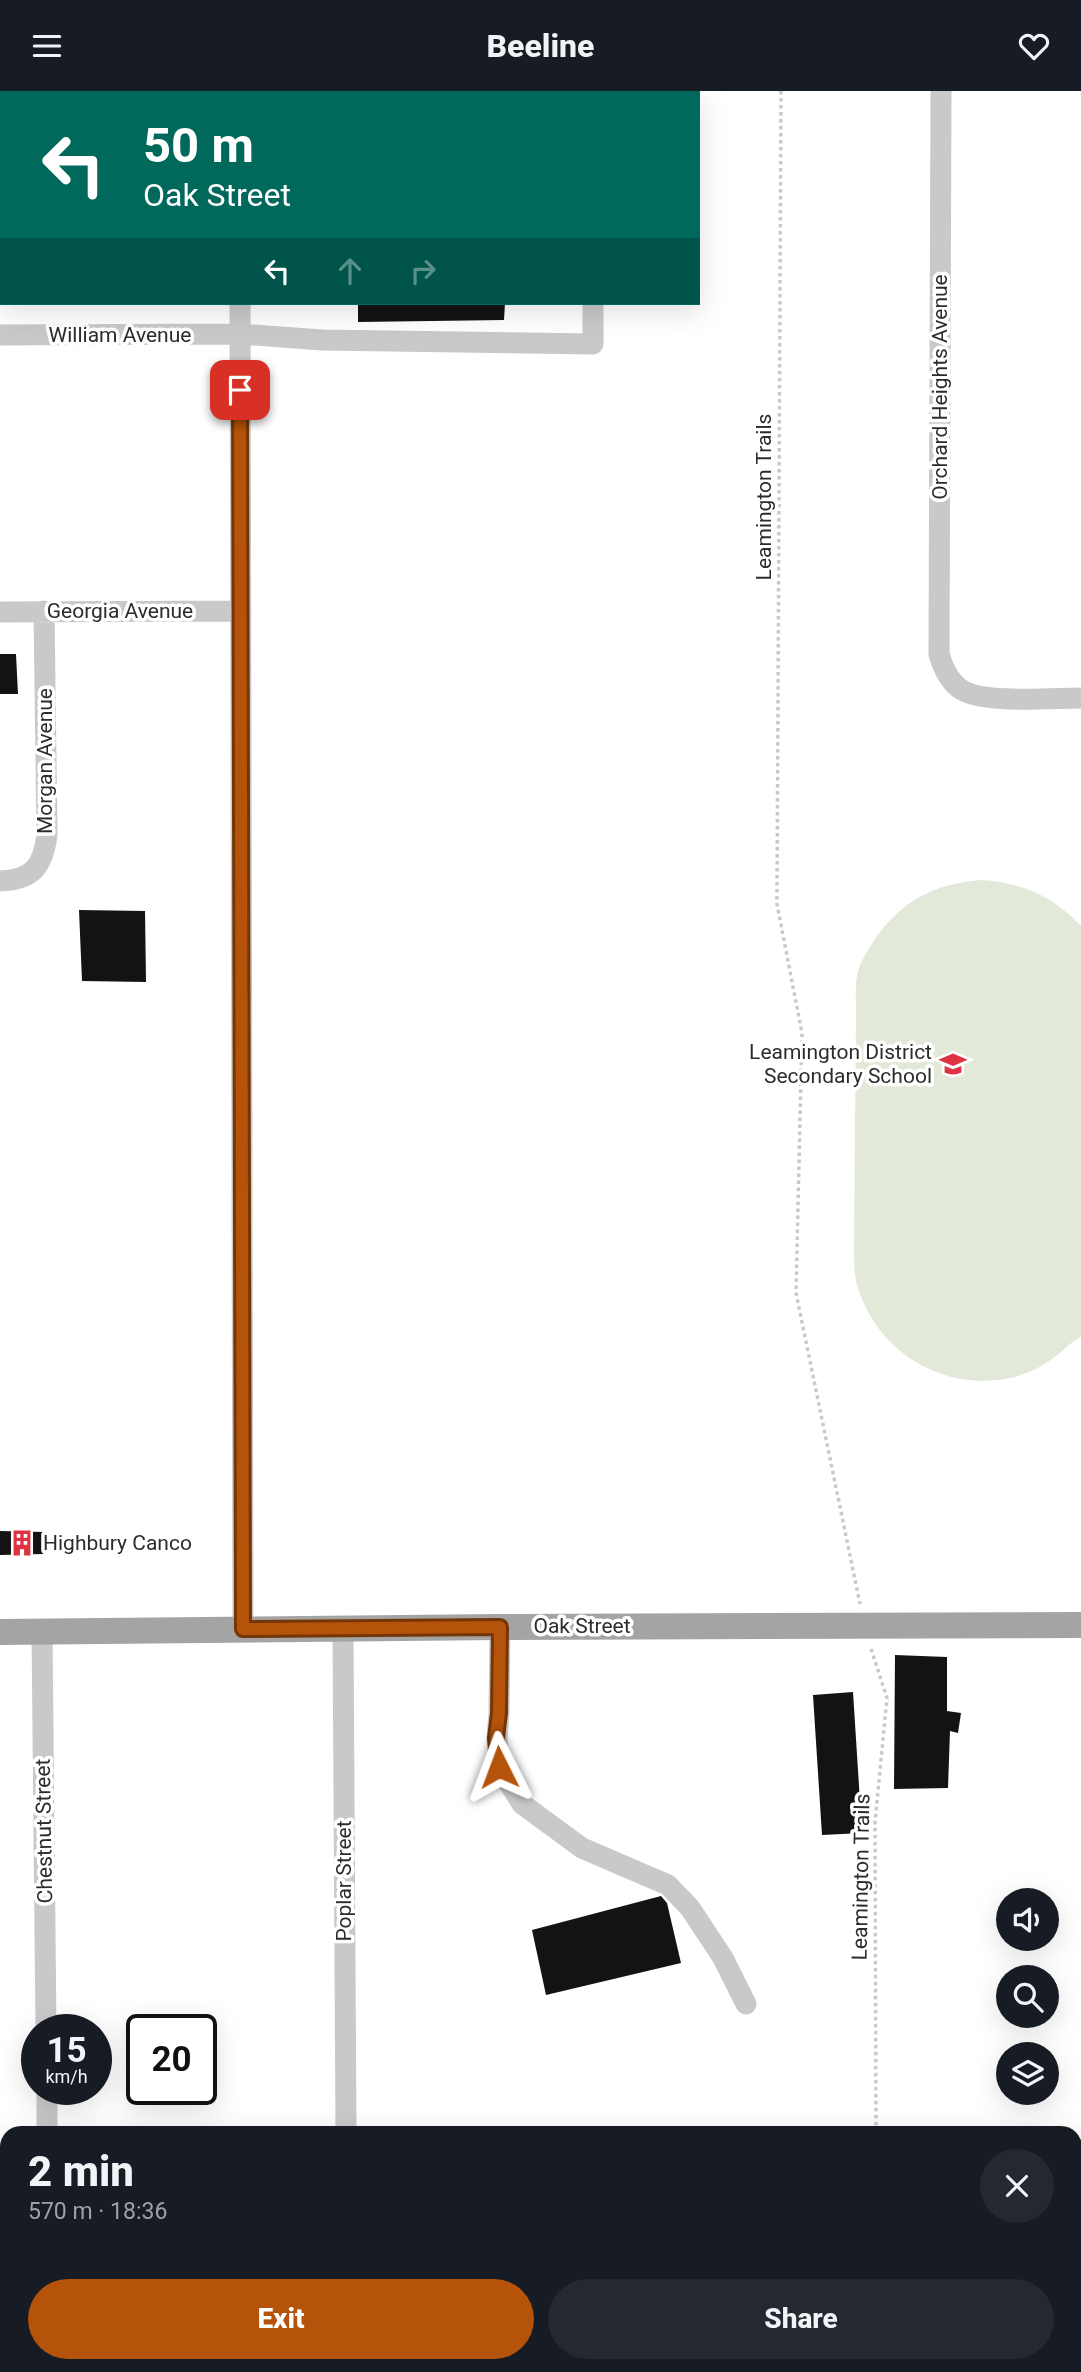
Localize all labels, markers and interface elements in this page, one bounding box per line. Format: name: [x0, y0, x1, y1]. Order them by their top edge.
icon: menu: [28, 27, 66, 65]
text: Beeline: [487, 27, 594, 65]
icon: heart: [1015, 27, 1053, 65]
text: 50 m: [143, 117, 254, 174]
icon: left: [28, 119, 119, 210]
text: Oak Street: [143, 176, 291, 214]
icon: left: [258, 252, 296, 290]
icon: ahead: [331, 252, 369, 290]
icon: right: [404, 252, 442, 290]
street label: Orchard Heights Avenue: [928, 274, 952, 500]
street label: William Avenue: [49, 323, 191, 347]
pin: [210, 360, 270, 420]
icon: arrive: [221, 371, 259, 409]
street label: Leamington Trails: [752, 414, 776, 580]
street label: Georgia Avenue: [47, 599, 193, 623]
street label: Morgan Avenue: [33, 688, 57, 834]
place label: Leamington District Secondary School: [749, 1040, 932, 1088]
school or university icon: Leamington District Secondary School: [938, 1049, 968, 1079]
building icon: Highbury Canco: [7, 1528, 37, 1558]
place label: Highbury Canco: [43, 1531, 192, 1555]
street label: Oak Street: [533, 1614, 631, 1638]
position arrow: [462, 1730, 536, 1804]
street label: Chestnut Street: [31, 1758, 57, 1904]
street label: Leamington Trails: [848, 1793, 874, 1961]
street label: Poplar Street: [332, 1820, 356, 1942]
map controls: [996, 1888, 1059, 2105]
button: sound: [996, 1888, 1059, 1951]
button: search: [996, 1965, 1059, 2028]
speed limit sign: 20: [126, 2014, 217, 2105]
text: 15: [46, 2030, 87, 2071]
button: layers: [996, 2042, 1059, 2105]
text: km/h: [45, 2066, 88, 2087]
text: 2 min: [28, 2147, 134, 2196]
button: close: [980, 2149, 1054, 2223]
text: 570 m · 18:36: [28, 2198, 167, 2225]
button: Exit: [28, 2279, 534, 2359]
button: Share: [548, 2279, 1054, 2359]

